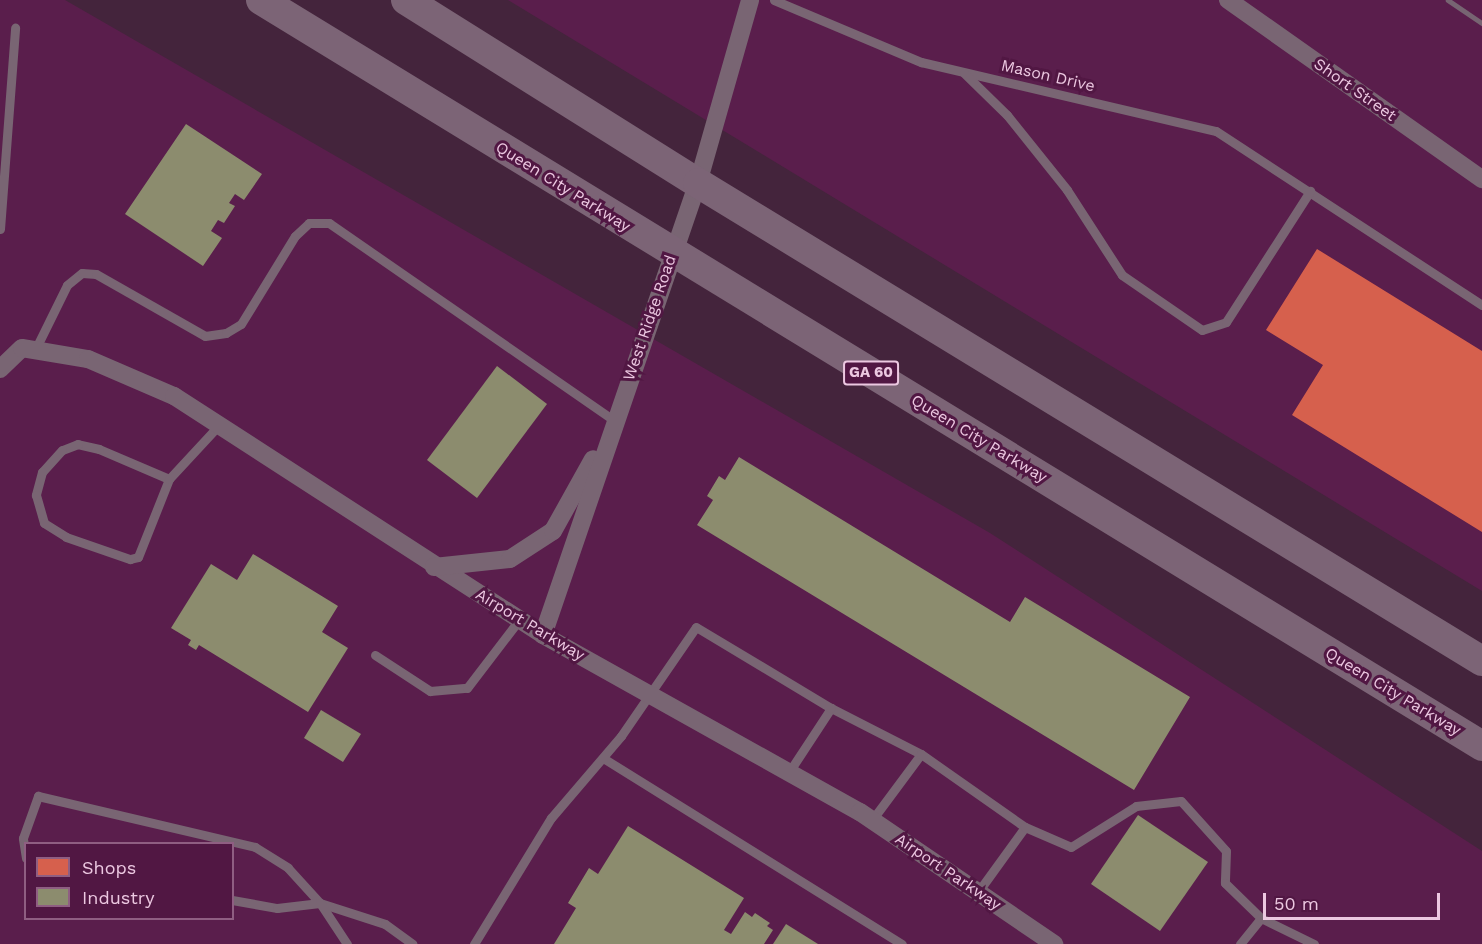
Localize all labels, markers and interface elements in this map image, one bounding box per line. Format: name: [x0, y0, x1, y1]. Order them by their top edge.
street label: Short Street: [1310, 55, 1400, 125]
street label: Mason Drive: [999, 56, 1097, 96]
street label: Queen City Parkway: [492, 138, 634, 236]
street label: West Ridge Road: [619, 253, 681, 383]
road number: GA 60: [842, 361, 900, 385]
street label: Queen City Parkway: [907, 391, 1051, 487]
street label: Airport Parkway: [472, 585, 588, 665]
street label: Queen City Parkway: [1321, 644, 1465, 740]
street label: Airport Parkway: [891, 829, 1005, 915]
legend: [24, 842, 234, 920]
text: Shops: [82, 857, 136, 878]
scale bar: [1266, 881, 1443, 919]
text: Industry: [82, 887, 154, 908]
text: 50 m: [1274, 893, 1319, 914]

